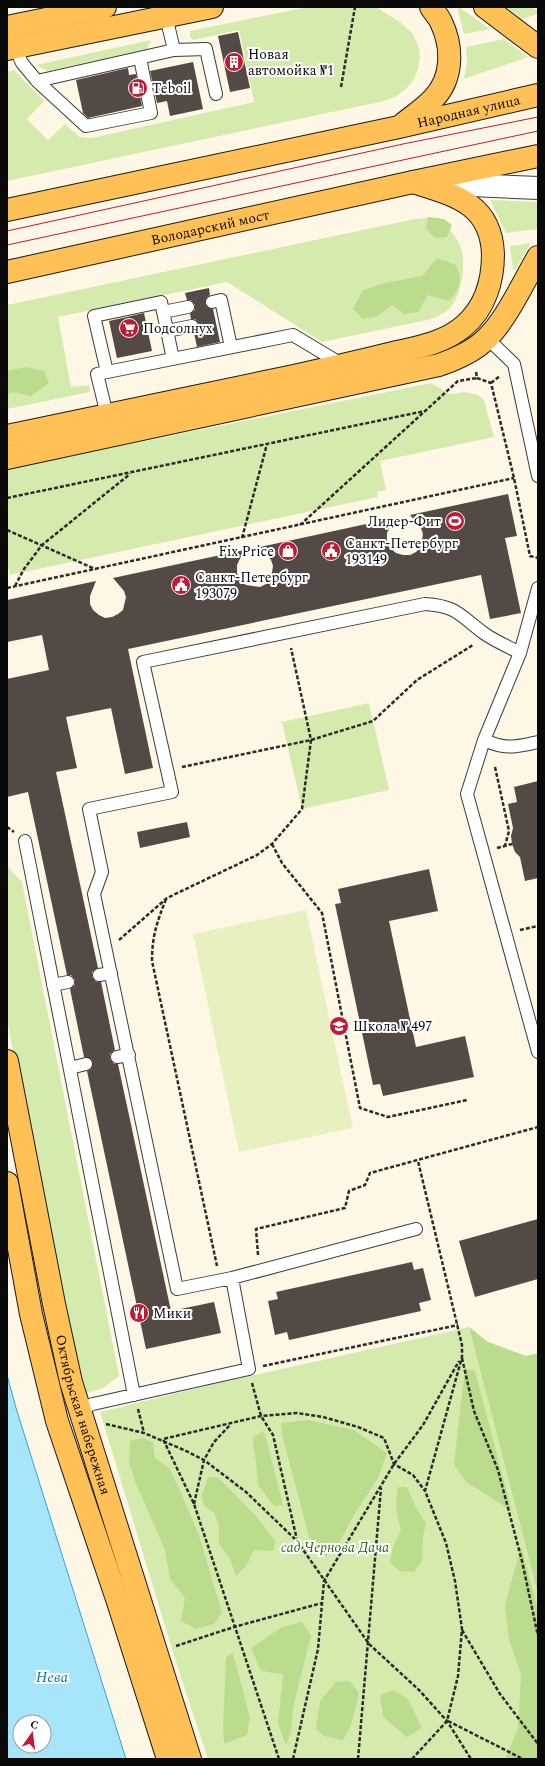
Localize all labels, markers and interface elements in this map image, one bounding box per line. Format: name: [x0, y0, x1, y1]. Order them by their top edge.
place label: Новая автомойка №1: [248, 44, 334, 81]
building icon: Новая автомойка №1: [223, 51, 245, 73]
fuel station icon: Teboil: [127, 77, 149, 99]
place label: Teboil: [152, 78, 191, 99]
street label: Народная улица: [415, 89, 522, 133]
street label: Володарский мост: [149, 204, 271, 250]
supermarket icon: Подсолнух: [118, 317, 140, 339]
place label: Подсолнух: [143, 318, 213, 339]
sports icon: Лидер-Фит: [444, 510, 466, 532]
place label: Лидер-Фит: [368, 511, 441, 532]
place label: Санкт-Петербург 193149: [345, 533, 458, 570]
shop icon: Fix Price: [277, 540, 299, 562]
public building icon: Санкт-Петербург 193149: [320, 540, 342, 562]
place label: Fix Price: [219, 541, 274, 562]
place label: Санкт-Петербург 193079: [195, 567, 308, 604]
public building icon: Санкт-Петербург 193079: [170, 574, 192, 596]
school or university icon: Школа № 497: [328, 1015, 350, 1037]
place label: Школа № 497: [353, 1016, 432, 1037]
restaurant icon: Мики: [128, 1302, 150, 1324]
place label: Мики: [153, 1303, 191, 1324]
street label: Октябрьская набережная: [50, 1333, 116, 1497]
park label: сад Чернова Дача: [281, 1537, 389, 1558]
water label: Нева: [36, 1666, 68, 1689]
north arrow: [12, 1714, 52, 1754]
text: С: [28, 1716, 40, 1734]

